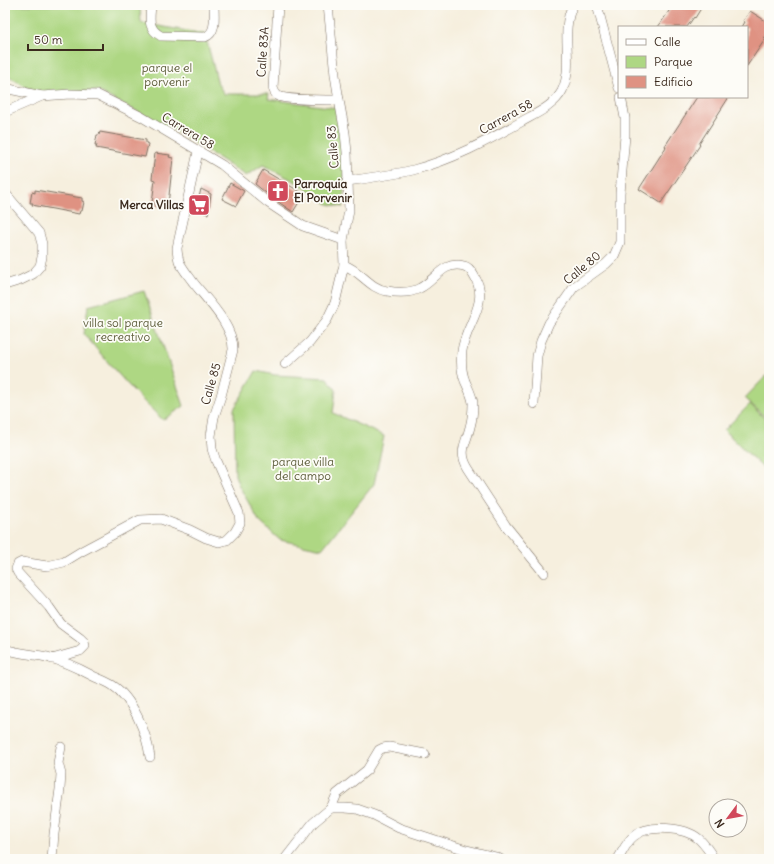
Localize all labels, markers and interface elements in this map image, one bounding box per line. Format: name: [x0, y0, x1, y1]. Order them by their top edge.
scale bar: [28, 26, 103, 52]
street label: Calle 83A: [253, 26, 272, 78]
legend: [618, 26, 748, 98]
text: 50 m: [34, 32, 63, 47]
text: Calle: [654, 34, 681, 49]
text: Parque: [654, 54, 693, 69]
park label: parque el porvenir: [142, 60, 192, 89]
text: Edificio: [654, 74, 693, 89]
street label: Carrera 58: [476, 96, 535, 137]
street label: Carrera 58: [159, 109, 217, 152]
street label: Calle 83: [323, 125, 342, 169]
place label: Parroquia El Porvenir: [294, 176, 352, 205]
church icon: Parroquia El Porvenir: [265, 178, 291, 204]
supermarket icon: Merca Villas: [186, 192, 212, 218]
place label: Merca Villas: [119, 197, 185, 212]
street label: Calle 80: [560, 248, 603, 288]
park label: villa sol parque recreativo: [83, 315, 163, 344]
street label: Calle 85: [197, 361, 224, 407]
park label: parque villa del campo: [272, 454, 334, 483]
north arrow: [708, 798, 748, 838]
text: N: [712, 816, 727, 830]

